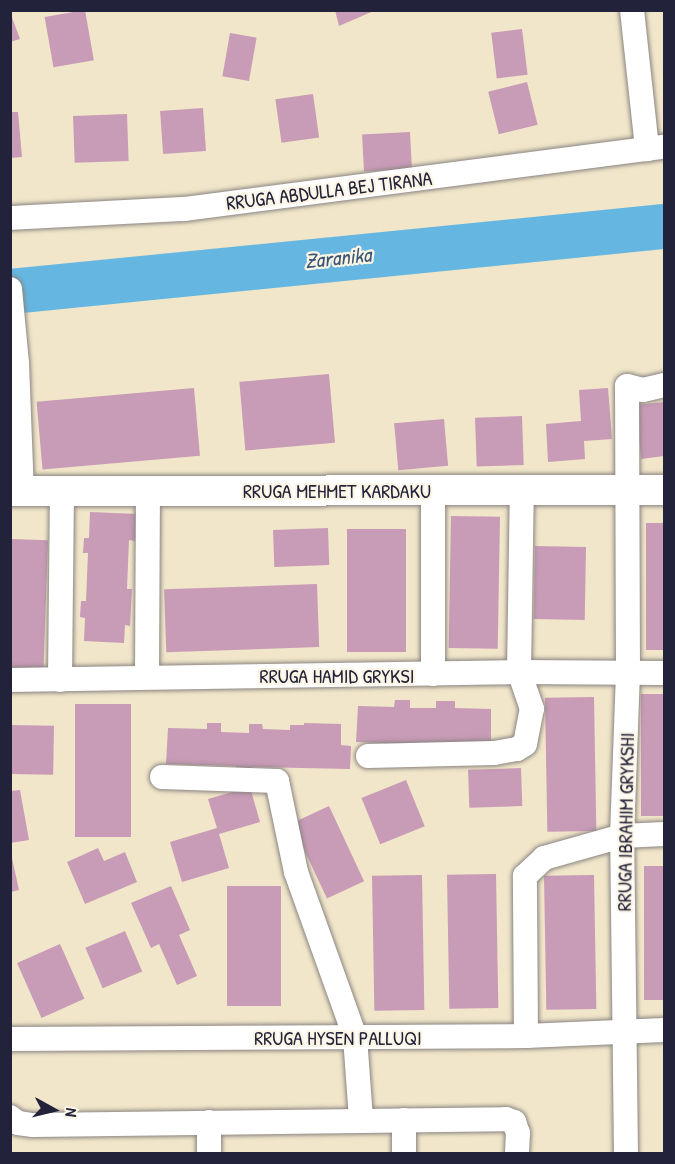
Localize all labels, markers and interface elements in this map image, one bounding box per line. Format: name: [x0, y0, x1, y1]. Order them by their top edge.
street label: RRUGA ABDULLA BEJ TIRANA: [225, 165, 433, 215]
water label: Zaranika: [304, 242, 372, 274]
street label: RRUGA MEHMET KARDAKU: [243, 478, 431, 502]
street label: RRUGA HAMID GRYKSI: [260, 663, 414, 687]
street label: RRUGA IBRAHIM GRYKSHI: [611, 733, 639, 911]
street label: RRUGA HYSEN PALLUQI: [254, 1025, 422, 1049]
north arrow: [24, 1080, 84, 1140]
text: N: [60, 1107, 83, 1118]

